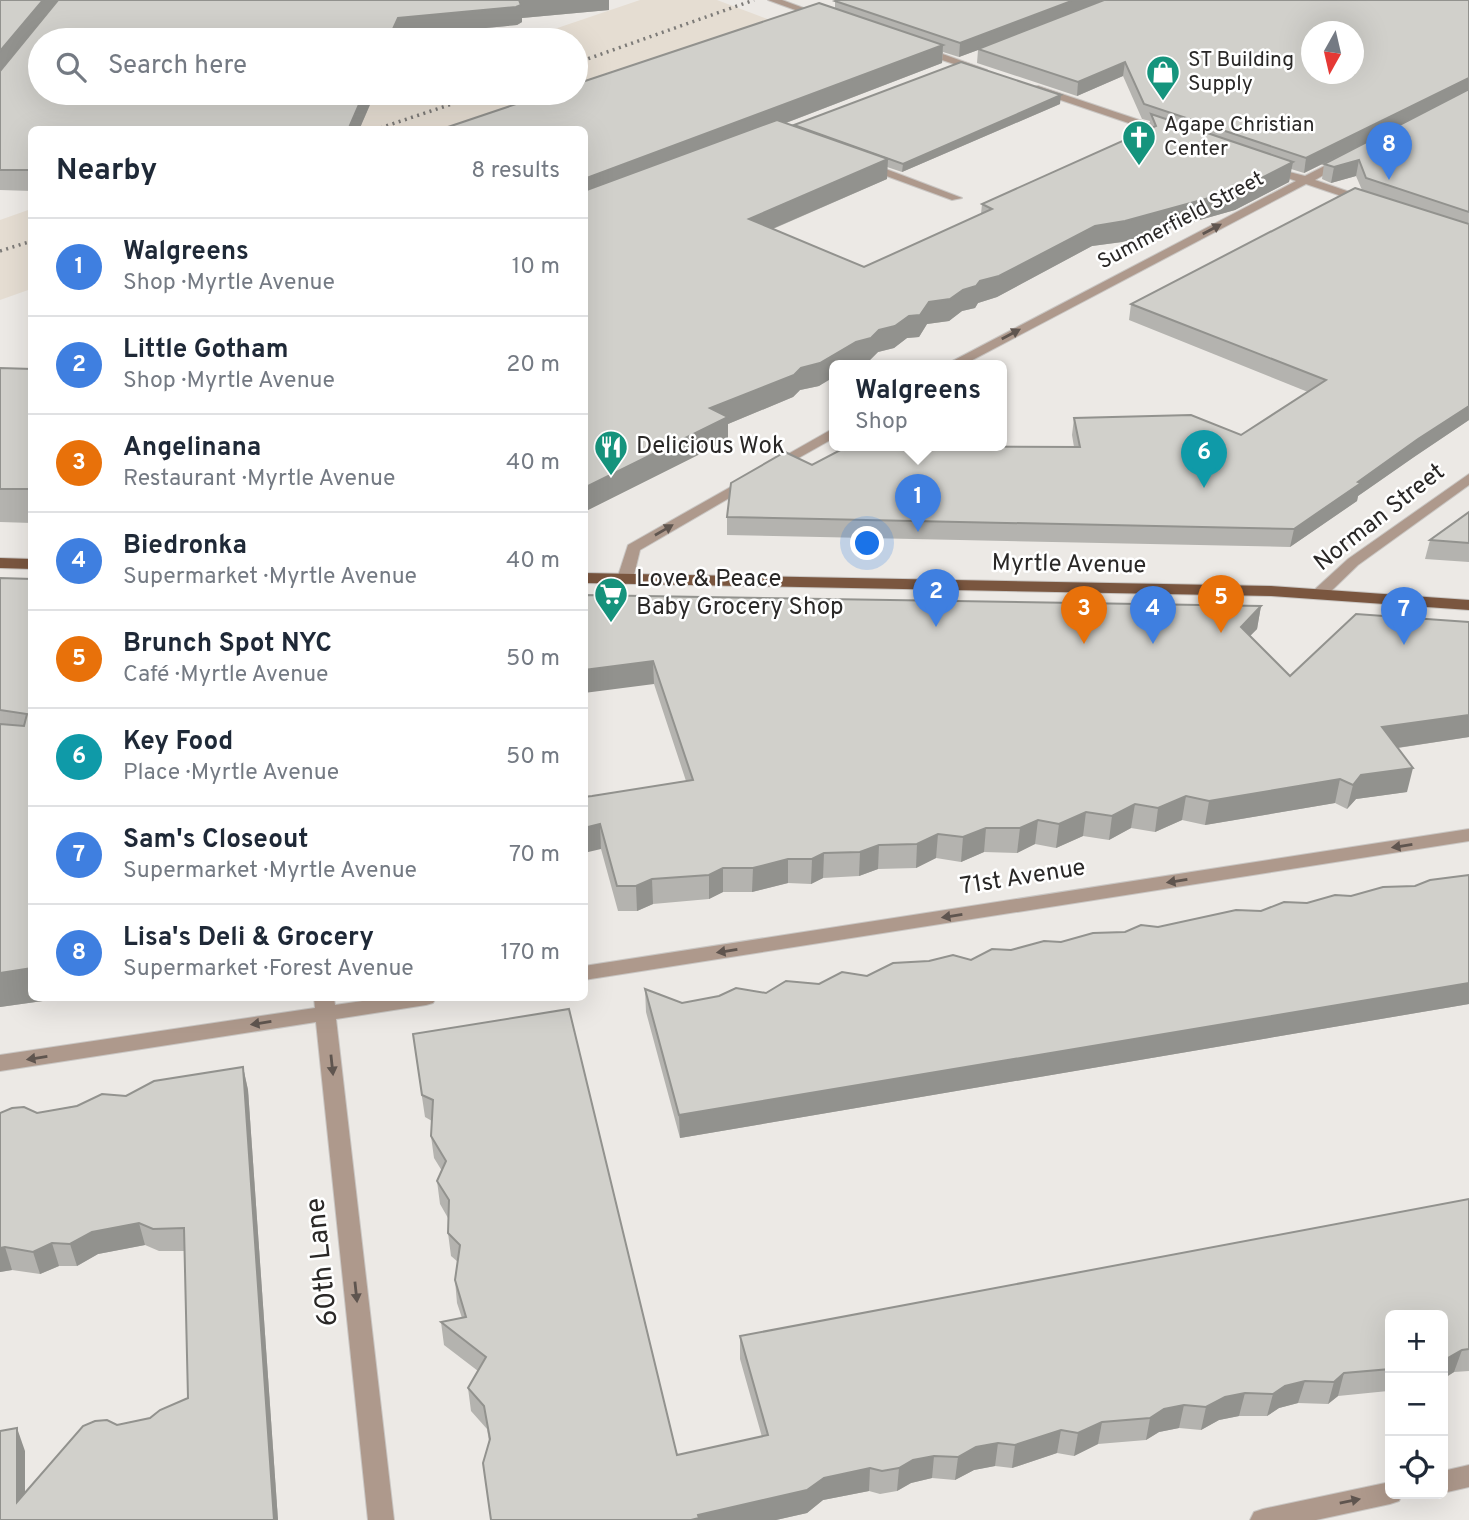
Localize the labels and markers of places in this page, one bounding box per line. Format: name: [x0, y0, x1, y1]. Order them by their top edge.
place label: ST Building Supply: [1188, 47, 1294, 98]
shop icon: ST Building Supply: [1144, 53, 1182, 102]
place label: Agape Christian Center: [1164, 112, 1315, 163]
church icon: Agape Christian Center: [1120, 118, 1158, 167]
pin: 8: [1366, 122, 1412, 180]
restaurant icon: Delicious Wok: [592, 428, 630, 477]
pin: 6: [1181, 430, 1227, 488]
place label: Delicious Wok: [636, 432, 785, 462]
pin: 1: [895, 474, 941, 532]
place label: Love & Peace Baby Grocery Shop: [636, 565, 844, 623]
pin: 2: [913, 569, 959, 627]
supermarket icon: Love & Peace Baby Grocery Shop: [592, 575, 630, 624]
pin: 5: [1198, 575, 1244, 633]
pin: 3: [1061, 586, 1107, 644]
pin: 4: [1130, 586, 1176, 644]
pin: 7: [1381, 587, 1427, 645]

